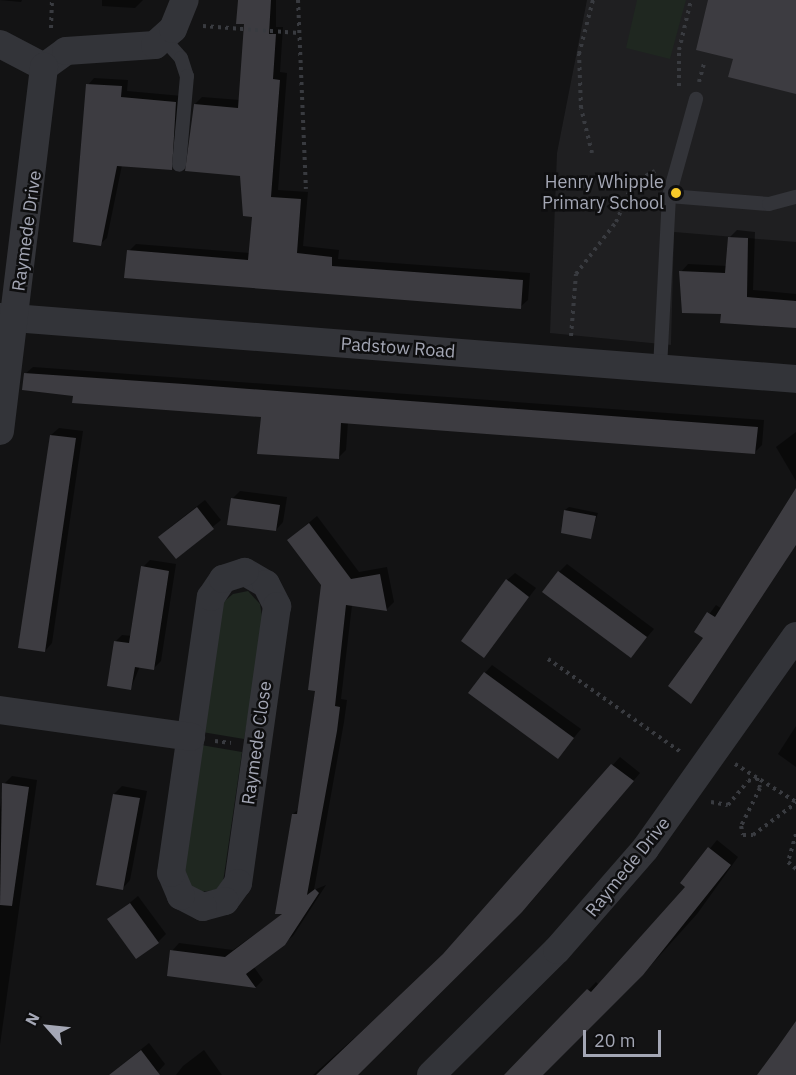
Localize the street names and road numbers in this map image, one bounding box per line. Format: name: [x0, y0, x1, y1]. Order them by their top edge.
street label: Raymede Drive: [8, 169, 46, 293]
street label: Padstow Road: [340, 333, 456, 363]
street label: Raymede Close: [238, 680, 276, 806]
street label: Raymede Drive: [581, 813, 675, 921]

